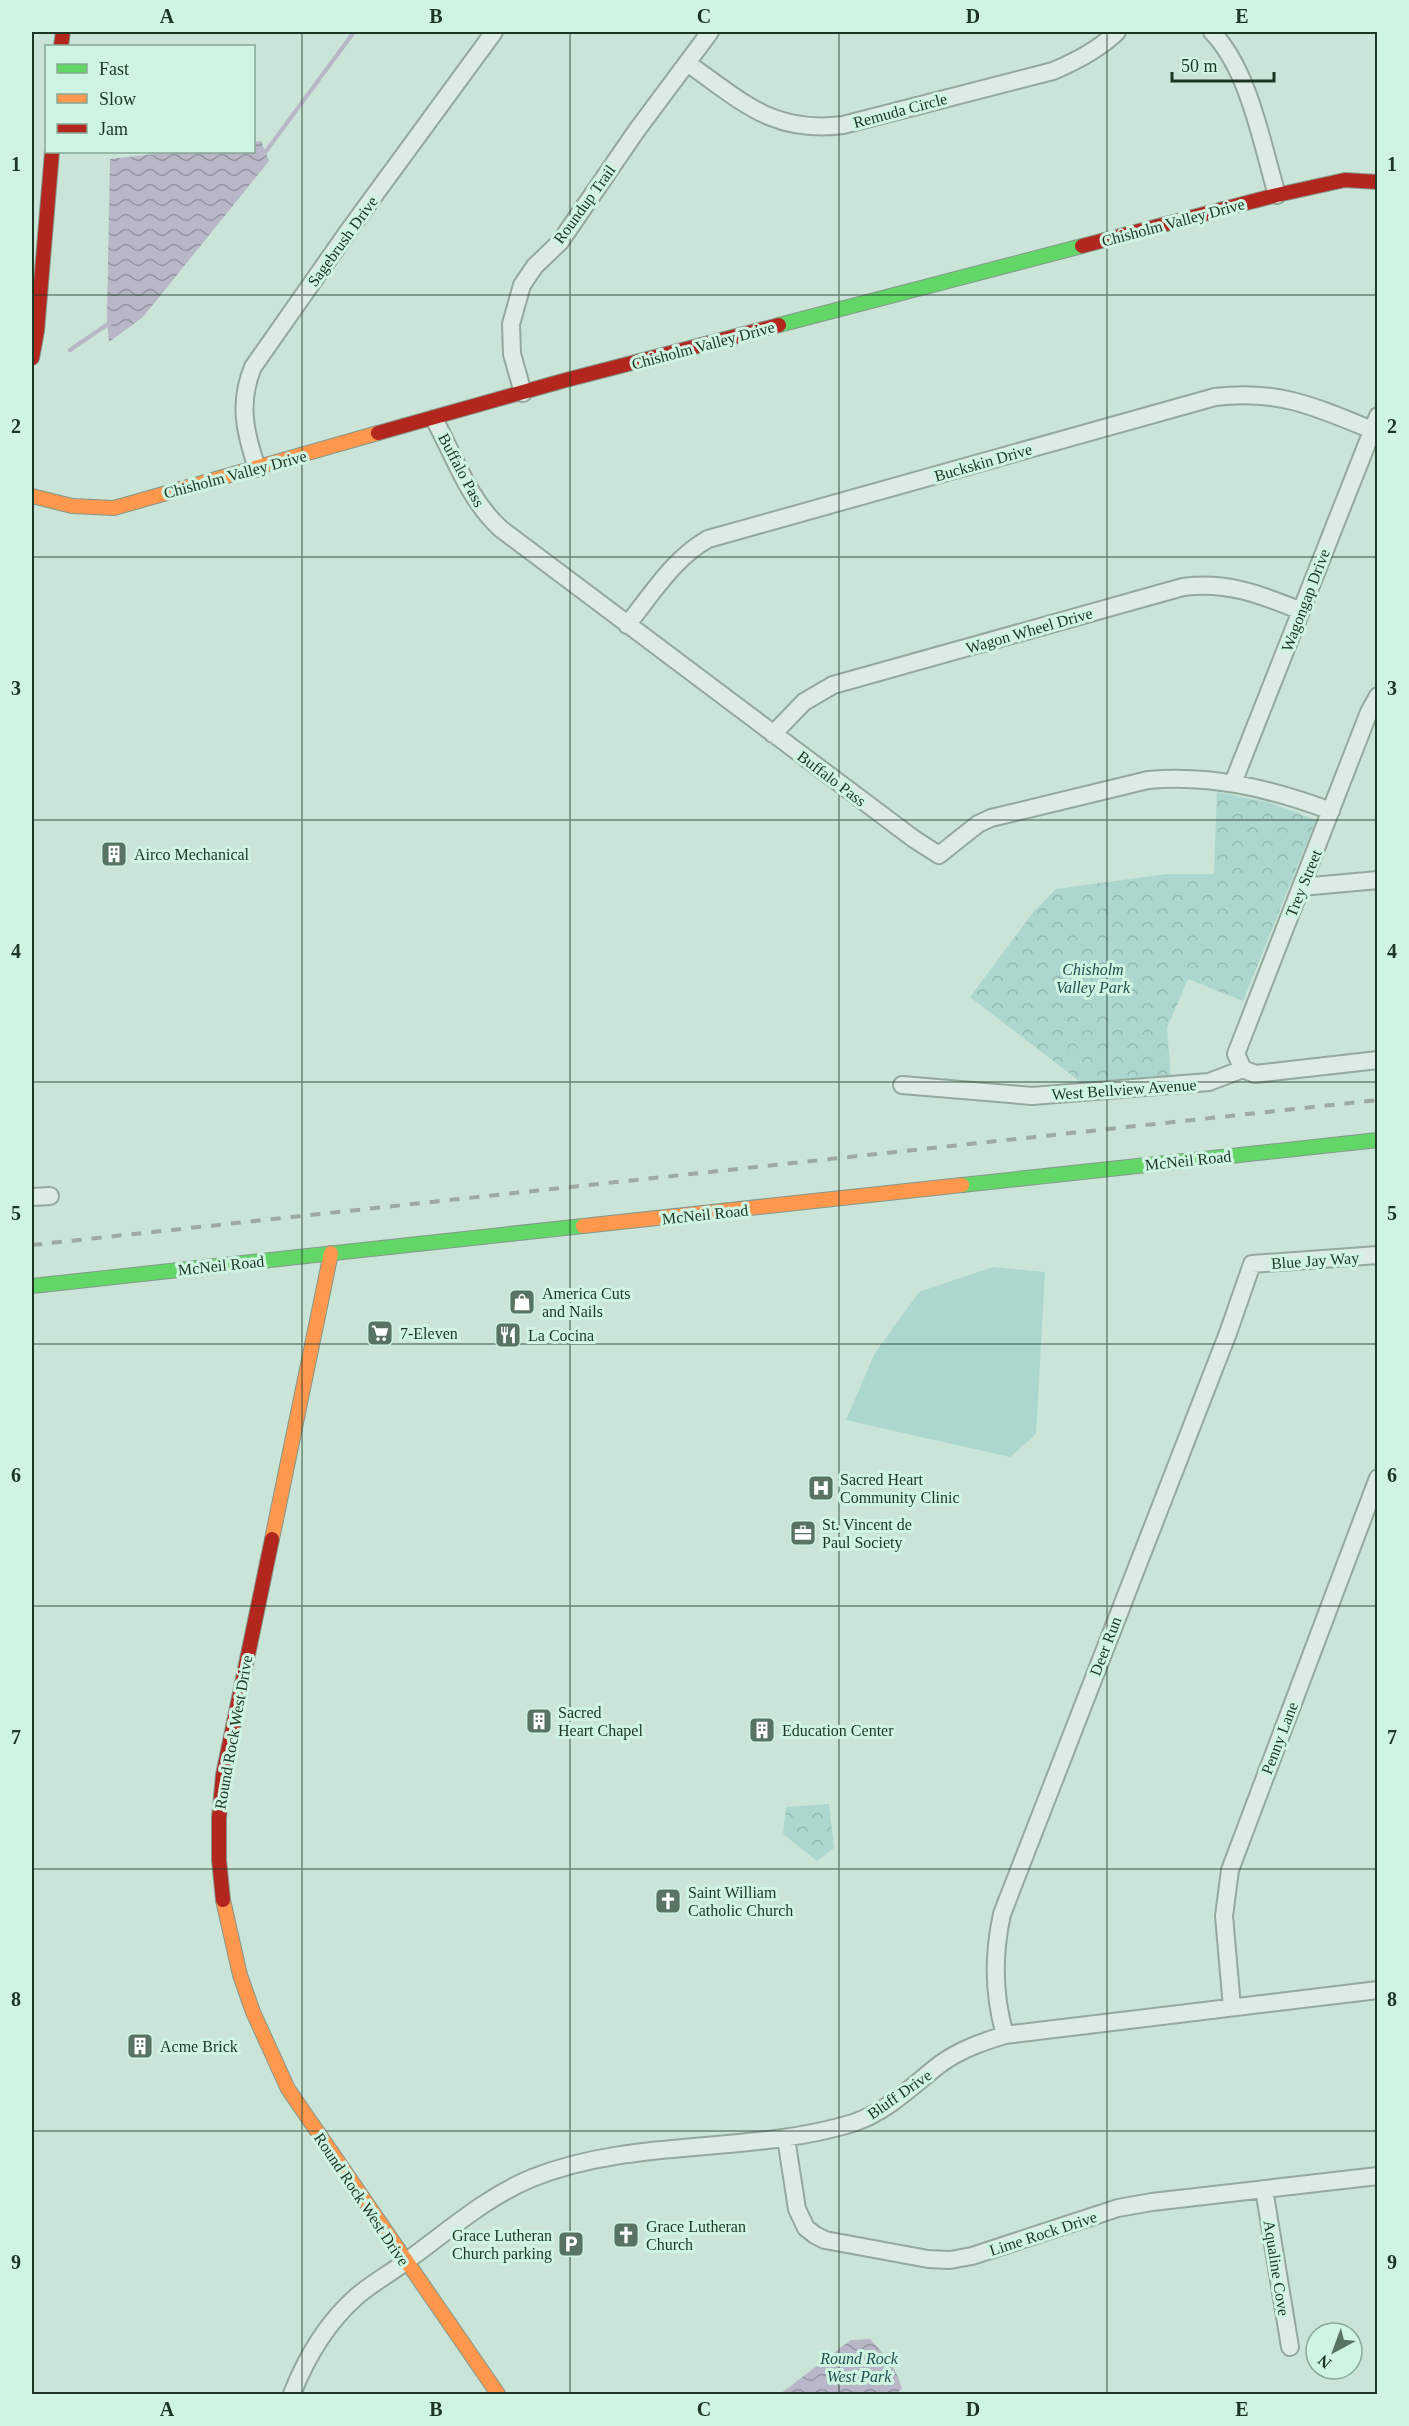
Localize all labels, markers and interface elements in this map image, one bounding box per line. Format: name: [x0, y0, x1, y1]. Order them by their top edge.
text: A: [160, 5, 175, 27]
text: B: [429, 5, 443, 27]
text: C: [697, 5, 711, 27]
text: D: [966, 5, 980, 27]
text: E: [1235, 5, 1249, 27]
legend: [45, 45, 255, 153]
scale bar: [1172, 45, 1274, 83]
text: 50 m: [1181, 56, 1218, 76]
text: Fast: [99, 59, 129, 79]
text: Slow: [99, 89, 136, 109]
street label: Remuda Circle: [851, 90, 949, 131]
text: Jam: [99, 119, 128, 139]
text: 1: [11, 153, 21, 175]
text: 1: [1387, 153, 1397, 175]
street label: Roundup Trail: [550, 161, 620, 247]
street label: Sagebrush Drive: [304, 193, 382, 290]
street label: Chisholm Valley Drive: [1100, 195, 1247, 251]
street label: Chisholm Valley Drive: [630, 318, 777, 374]
text: 2: [11, 415, 21, 437]
text: 2: [1387, 415, 1397, 437]
street label: Buffalo Pass: [435, 430, 488, 510]
street label: Buckskin Drive: [932, 440, 1034, 485]
street label: Chisholm Valley Drive: [162, 447, 309, 503]
street label: Wagongap Drive: [1278, 547, 1334, 654]
street label: Wagon Wheel Drive: [964, 604, 1095, 658]
text: 3: [11, 677, 21, 699]
text: 3: [1387, 677, 1397, 699]
street label: Buffalo Pass: [794, 747, 869, 810]
building icon: Airco Mechanical: [99, 839, 129, 869]
place label: Airco Mechanical: [134, 846, 250, 863]
street label: Trey Street: [1282, 847, 1326, 920]
text: 4: [11, 940, 21, 962]
text: 4: [1387, 940, 1397, 962]
park label: Chisholm Valley Park: [1056, 961, 1131, 997]
street label: West Bellview Avenue: [1051, 1076, 1197, 1103]
street label: McNeil Road: [1144, 1148, 1232, 1173]
text: 5: [11, 1202, 21, 1224]
street label: McNeil Road: [661, 1202, 749, 1227]
text: 5: [1387, 1202, 1397, 1224]
street label: Blue Jay Way: [1270, 1249, 1360, 1273]
street label: McNeil Road: [177, 1253, 265, 1278]
place label: America Cuts and Nails: [542, 1285, 630, 1320]
shop icon: America Cuts and Nails: [507, 1287, 537, 1317]
supermarket icon: 7-Eleven: [365, 1318, 395, 1348]
restaurant icon: La Cocina: [493, 1320, 523, 1350]
place label: 7-Eleven: [400, 1325, 458, 1342]
place label: La Cocina: [528, 1327, 594, 1344]
text: 6: [11, 1464, 21, 1486]
text: 6: [1387, 1464, 1397, 1486]
place label: Sacred Heart Community Clinic: [840, 1471, 960, 1507]
hospital icon: Sacred Heart Community Clinic: [806, 1473, 836, 1503]
place label: St. Vincent de Paul Society: [822, 1516, 912, 1552]
office icon: St. Vincent de Paul Society: [788, 1518, 818, 1548]
street label: Deer Run: [1086, 1614, 1124, 1678]
street label: Round Rock West Drive: [212, 1654, 255, 1810]
street label: Penny Lane: [1258, 1700, 1302, 1777]
place label: Sacred Heart Chapel: [558, 1704, 643, 1740]
building icon: Sacred Heart Chapel: [524, 1706, 554, 1736]
building icon: Education Center: [747, 1715, 777, 1745]
place label: Education Center: [782, 1722, 894, 1739]
text: 7: [11, 1726, 21, 1748]
text: 7: [1387, 1726, 1397, 1748]
place label: Saint William Catholic Church: [688, 1884, 793, 1919]
church icon: Saint William Catholic Church: [653, 1886, 683, 1916]
text: 8: [11, 1988, 21, 2010]
text: 8: [1387, 1988, 1397, 2010]
building icon: Acme Brick: [125, 2031, 155, 2061]
place label: Acme Brick: [160, 2038, 238, 2055]
street label: Bluff Drive: [864, 2066, 934, 2123]
street label: Round Rock West Drive: [311, 2130, 412, 2269]
street label: Lime Rock Drive: [987, 2208, 1099, 2259]
place label: Grace Lutheran Church: [646, 2218, 746, 2253]
street label: Aqualine Cove: [1260, 2219, 1292, 2317]
church icon: Grace Lutheran Church: [611, 2220, 641, 2250]
place label: Grace Lutheran Church parking: [452, 2227, 552, 2263]
parking icon: Grace Lutheran Church parking: [556, 2229, 586, 2259]
text: 9: [11, 2251, 21, 2273]
text: 9: [1387, 2251, 1397, 2273]
north arrow: [1304, 2321, 1364, 2381]
park label: Round Rock West Park: [819, 2350, 899, 2385]
text: N: [1314, 2351, 1334, 2372]
text: A: [160, 2398, 175, 2420]
text: B: [429, 2398, 443, 2420]
text: C: [697, 2398, 711, 2420]
text: D: [966, 2398, 980, 2420]
text: E: [1235, 2398, 1249, 2420]

